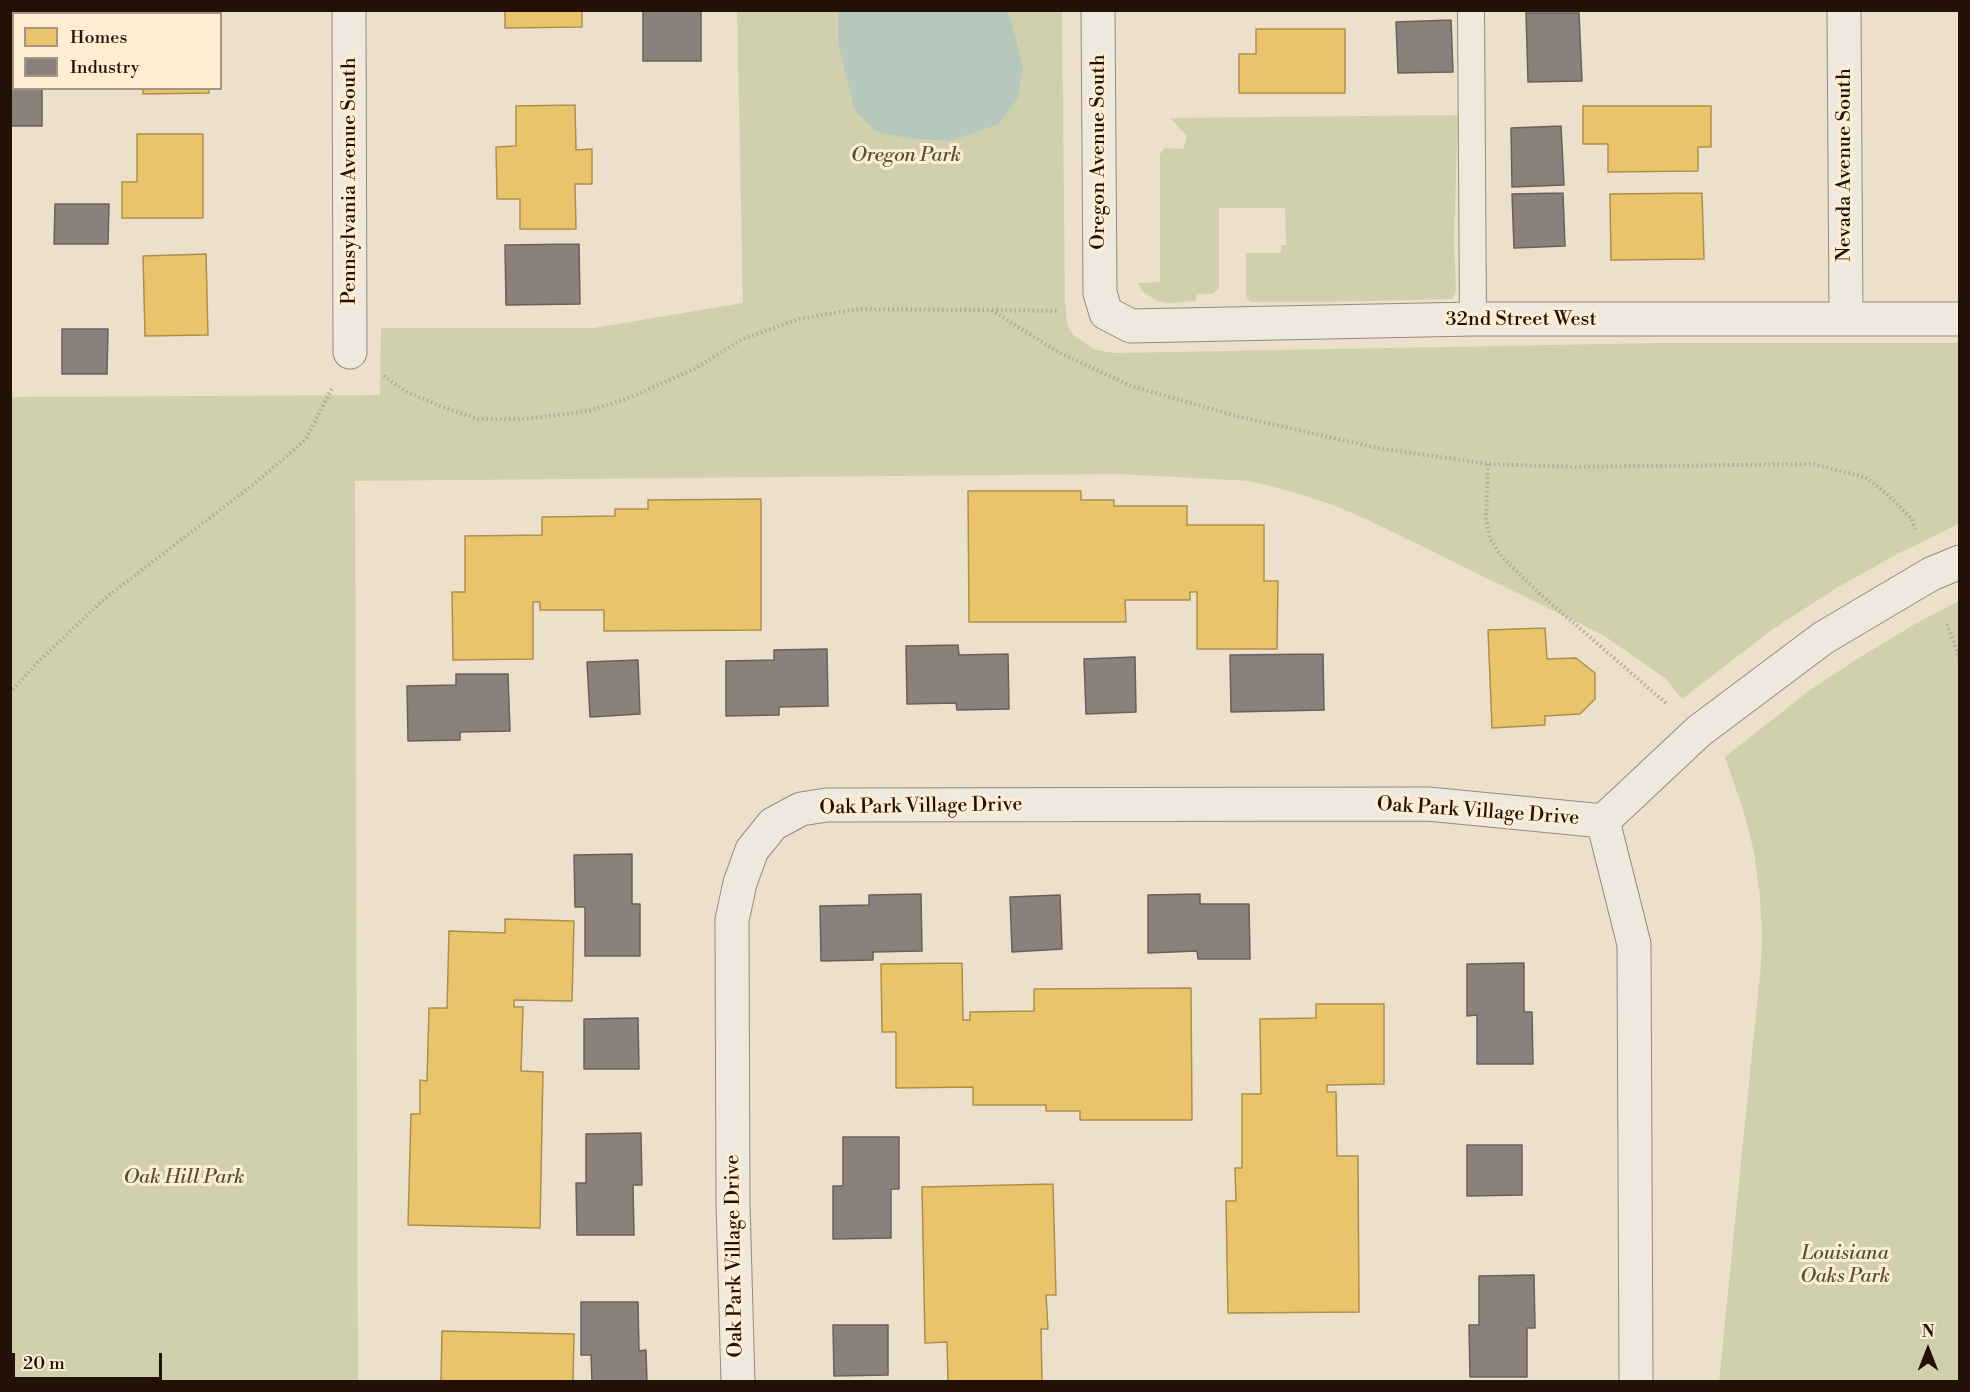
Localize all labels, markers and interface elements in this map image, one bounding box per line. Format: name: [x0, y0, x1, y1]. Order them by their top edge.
legend: [12, 12, 222, 90]
text: Homes: [70, 26, 127, 49]
street label: Oregon Avenue South: [1087, 54, 1111, 250]
text: Industry: [70, 56, 140, 79]
street label: Pennsylvania Avenue South: [338, 57, 362, 305]
street label: Nevada Avenue South: [1833, 68, 1857, 262]
park label: Oregon Park: [851, 144, 961, 168]
street label: 32nd Street West: [1445, 308, 1597, 332]
street label: Oak Park Village Drive: [819, 793, 1023, 821]
street label: Oak Park Village Drive: [1376, 793, 1580, 831]
street label: Oak Park Village Drive: [721, 1154, 749, 1358]
park label: Oak Hill Park: [123, 1166, 245, 1190]
park label: Louisiana Oaks Park: [1800, 1242, 1890, 1289]
north arrow: [1898, 1320, 1958, 1380]
text: N: [1922, 1322, 1934, 1342]
scale bar: [15, 1341, 165, 1379]
text: 20 m: [23, 1352, 65, 1375]

